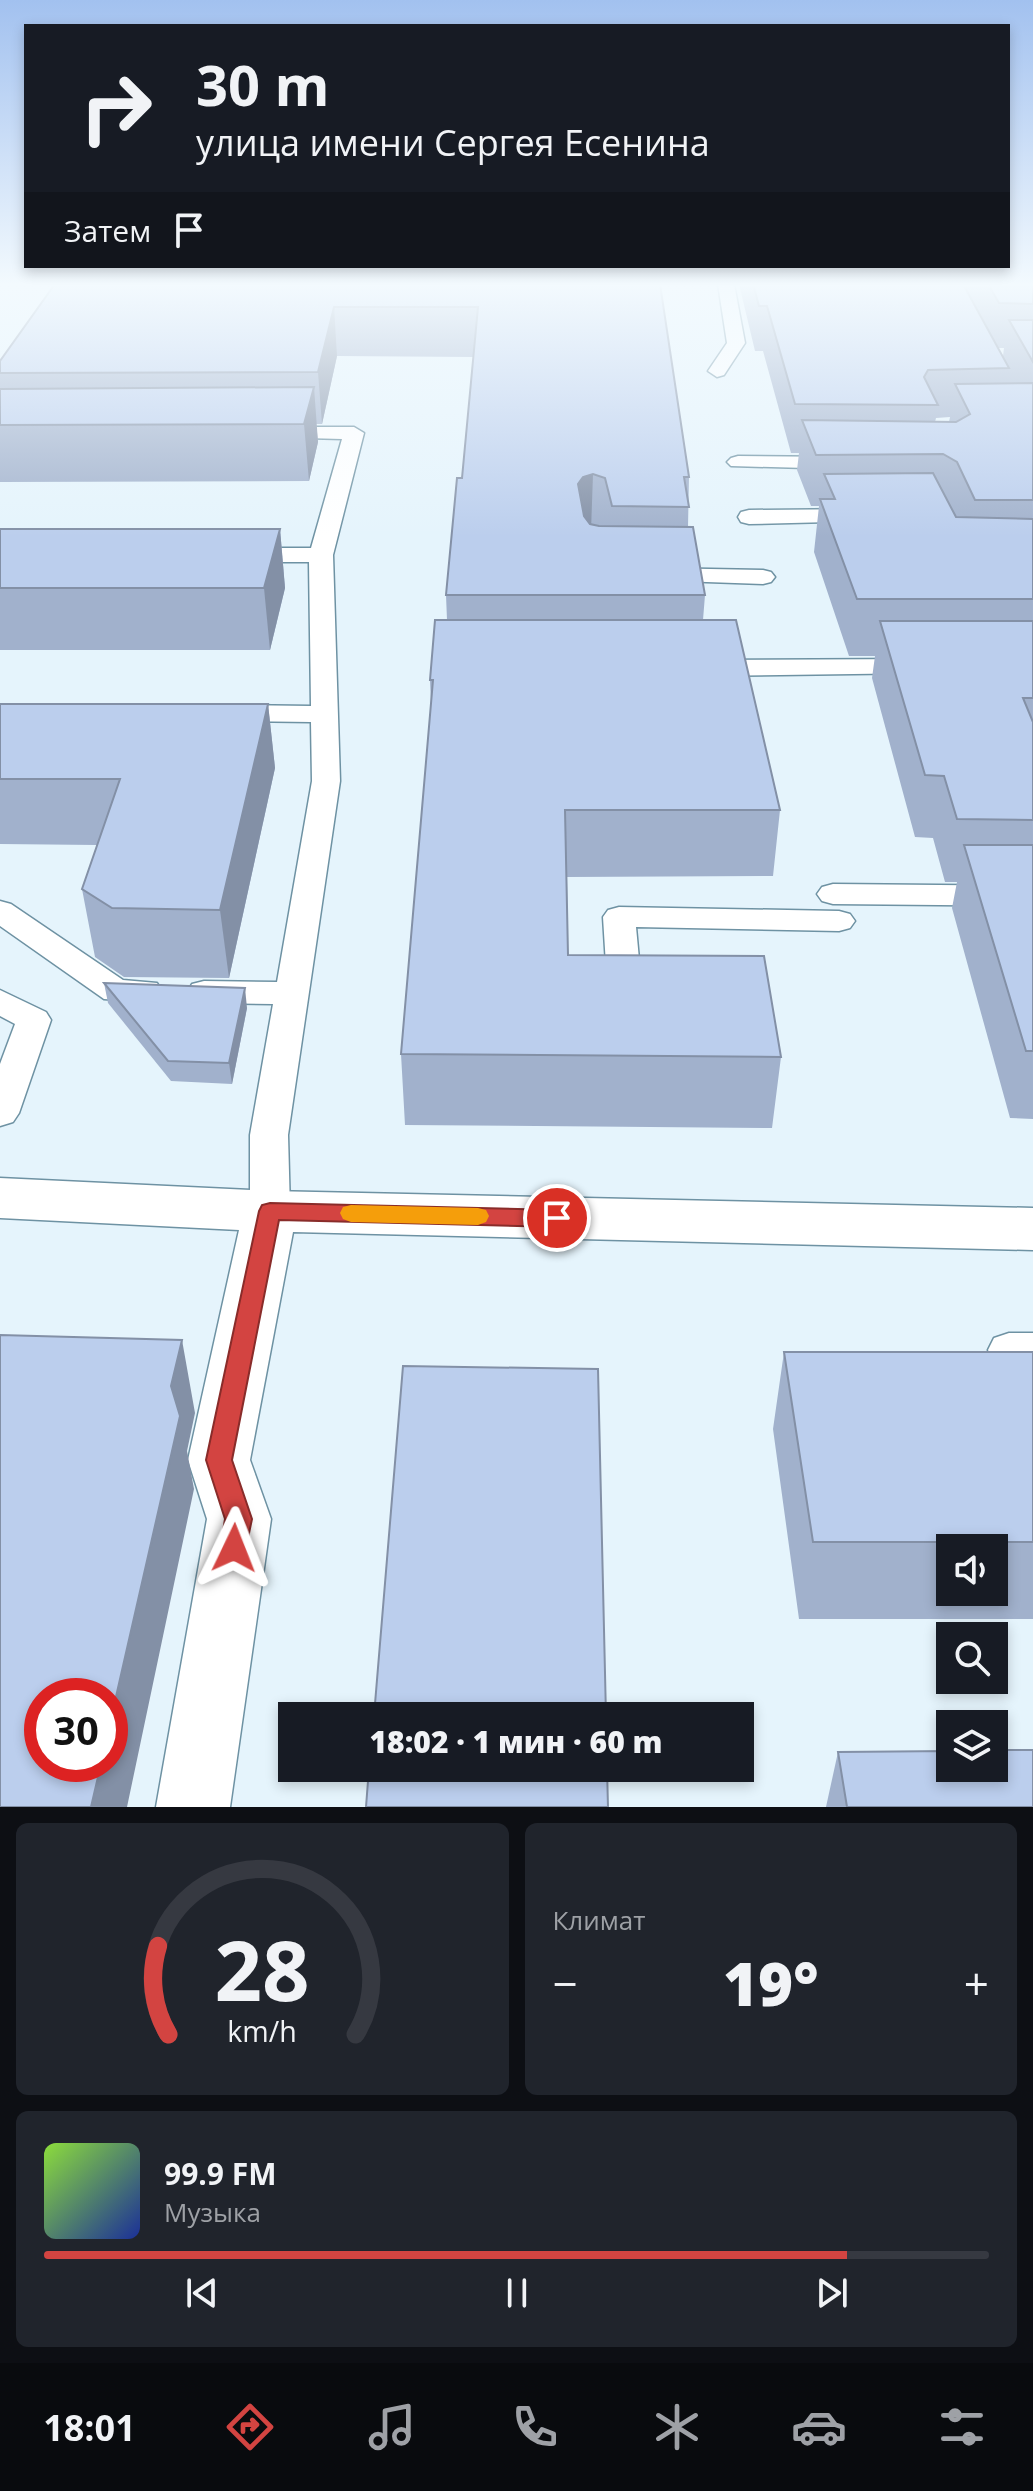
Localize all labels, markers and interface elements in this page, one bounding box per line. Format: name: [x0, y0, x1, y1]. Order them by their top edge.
text: 30 m: [196, 46, 330, 122]
icon: right: [64, 56, 168, 160]
text: улица имени Сергея Есенина: [196, 118, 710, 167]
icon: arrive: [167, 208, 211, 252]
text: Затем: [64, 210, 151, 251]
pin: [523, 1184, 591, 1252]
icon: arrive: [535, 1196, 579, 1240]
position arrow: [192, 1506, 276, 1590]
map controls: [936, 1534, 1008, 1782]
button: sound: [936, 1534, 1008, 1606]
button: search: [936, 1622, 1008, 1694]
speed limit sign: 30: [24, 1678, 128, 1782]
button: layers: [936, 1710, 1008, 1782]
text: 18:02 · 1 мин · 60 m: [369, 1721, 663, 1762]
text: Климат: [553, 1902, 646, 1938]
text: 28: [215, 1912, 310, 2025]
text: 19°: [723, 1942, 819, 2024]
text: −: [553, 1953, 578, 2013]
text: +: [964, 1953, 989, 2013]
text: km/h: [228, 2011, 297, 2050]
text: 99.9 FM: [164, 2153, 277, 2194]
text: Музыка: [164, 2194, 261, 2230]
icon: previous: [180, 2271, 224, 2315]
icon: pause: [495, 2271, 539, 2315]
icon: next: [810, 2271, 854, 2315]
icon: directions: [222, 2399, 278, 2455]
icon: music: [364, 2399, 420, 2455]
icon: phone: [507, 2399, 563, 2455]
icon: climate: [649, 2399, 705, 2455]
icon: car: [791, 2399, 847, 2455]
icon: filters: [934, 2399, 990, 2455]
text: 18:01: [43, 2403, 136, 2452]

